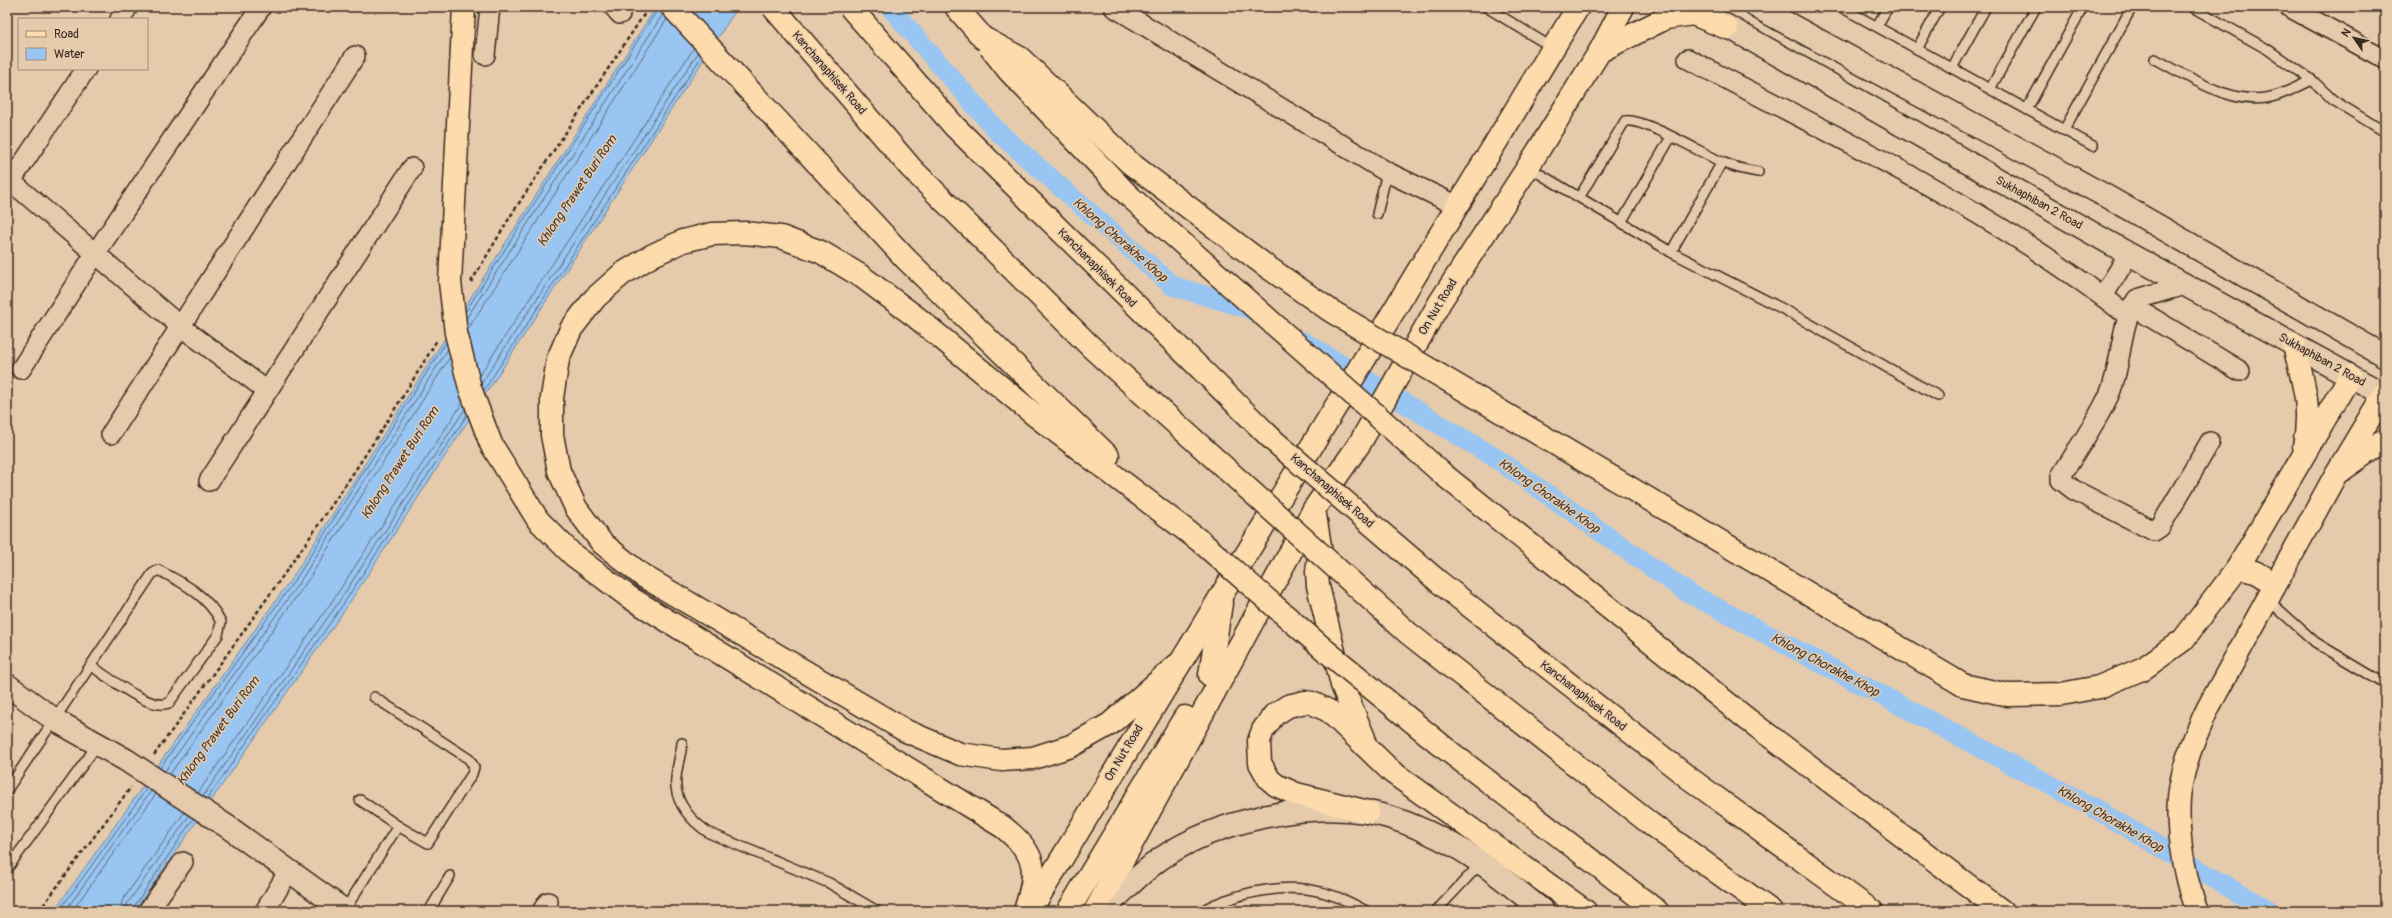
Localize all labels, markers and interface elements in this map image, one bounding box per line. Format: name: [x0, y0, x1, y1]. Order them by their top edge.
legend: [18, 18, 148, 70]
north arrow: [2334, 18, 2374, 58]
text: N: [2339, 26, 2354, 39]
text: Road: [54, 27, 79, 42]
street label: Kanchanaphisek Road: [789, 28, 869, 118]
text: Water: [54, 47, 85, 62]
water label: Khlong Prawet Buri Rom: [534, 131, 621, 250]
street label: Sukhaphiban 2 Road: [1993, 173, 2085, 233]
water label: Khlong Chorakhe Khop: [1069, 194, 1171, 286]
street label: Kanchanaphisek Road: [1054, 225, 1140, 311]
street label: On Nut Road: [1415, 276, 1461, 338]
street label: Sukhaphiban 2 Road: [2276, 330, 2368, 390]
water label: Khlong Prawet Buri Rom: [358, 403, 443, 522]
street label: Kanchanaphisek Road: [1287, 451, 1377, 531]
water label: Khlong Chorakhe Khop: [1495, 455, 1604, 538]
water label: Khlong Chorakhe Khop: [1768, 630, 1883, 701]
street label: Kanchanaphisek Road: [1537, 658, 1629, 735]
water label: Khlong Prawet Buri Rom: [173, 672, 264, 789]
street label: On Nut Road: [1101, 722, 1147, 784]
water label: Khlong Chorakhe Khop: [2054, 782, 2167, 856]

